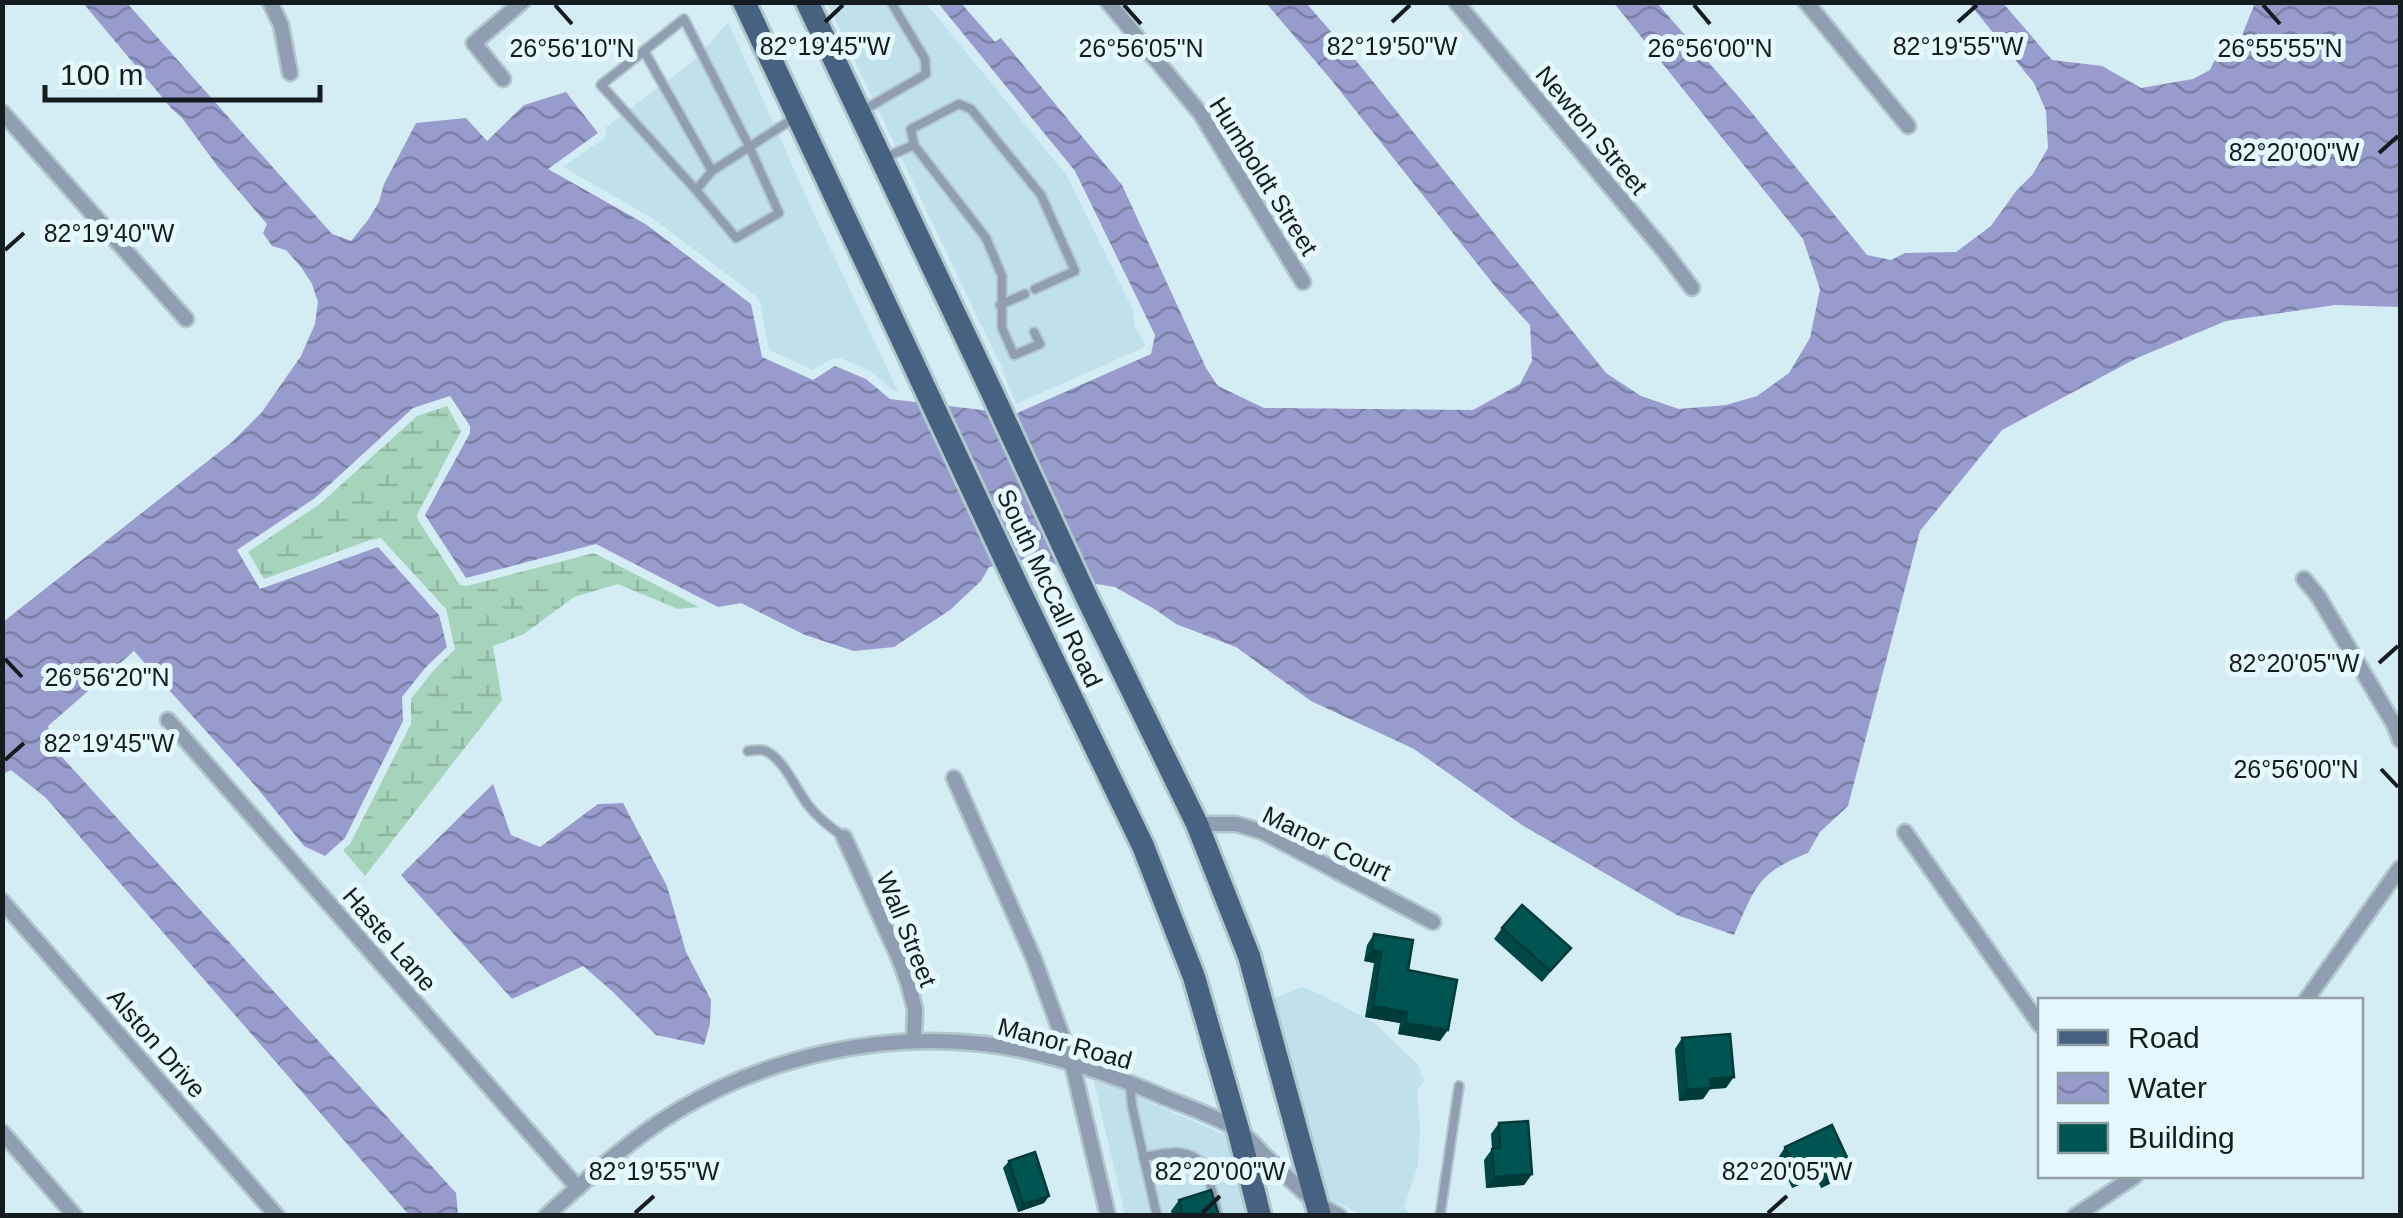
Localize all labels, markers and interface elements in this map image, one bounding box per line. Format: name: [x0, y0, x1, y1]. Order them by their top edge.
text: 82°19'45"W: [760, 32, 891, 60]
text: 82°19'50"W: [1327, 32, 1458, 60]
text: 82°19'55"W: [1893, 32, 2024, 60]
text: 26°56'10"N: [509, 34, 635, 62]
text: 26°56'05"N: [1078, 34, 1204, 62]
text: 26°56'00"N: [1647, 34, 1773, 62]
text: 26°55'55"N: [2217, 34, 2343, 62]
scale bar: [45, 40, 320, 102]
text: 100 m: [60, 58, 143, 91]
street label: Newton Street: [1530, 60, 1654, 200]
street label: Humboldt Street: [1204, 92, 1324, 260]
text: 82°20'00"W: [2229, 138, 2360, 166]
text: 82°19'40"W: [44, 219, 175, 247]
street label: South McCall Road: [992, 484, 1108, 692]
text: 82°20'05"W: [2229, 649, 2360, 677]
text: 26°56'20"N: [44, 663, 170, 691]
text: 82°19'45"W: [44, 729, 175, 757]
text: 26°56'00"N: [2233, 755, 2359, 783]
street label: Manor Court: [1258, 800, 1396, 886]
street label: Wall Street: [871, 868, 943, 991]
street label: Haste Lane: [337, 882, 443, 996]
street label: Alston Drive: [102, 983, 212, 1103]
legend: [2038, 998, 2363, 1178]
street label: Manor Road: [995, 1012, 1135, 1074]
text: Road: [2128, 1021, 2200, 1054]
text: Water: [2128, 1071, 2207, 1104]
text: Building: [2128, 1121, 2235, 1154]
text: 82°19'55"W: [589, 1157, 720, 1185]
text: 82°20'00"W: [1155, 1157, 1286, 1185]
text: 82°20'05"W: [1722, 1157, 1853, 1185]

